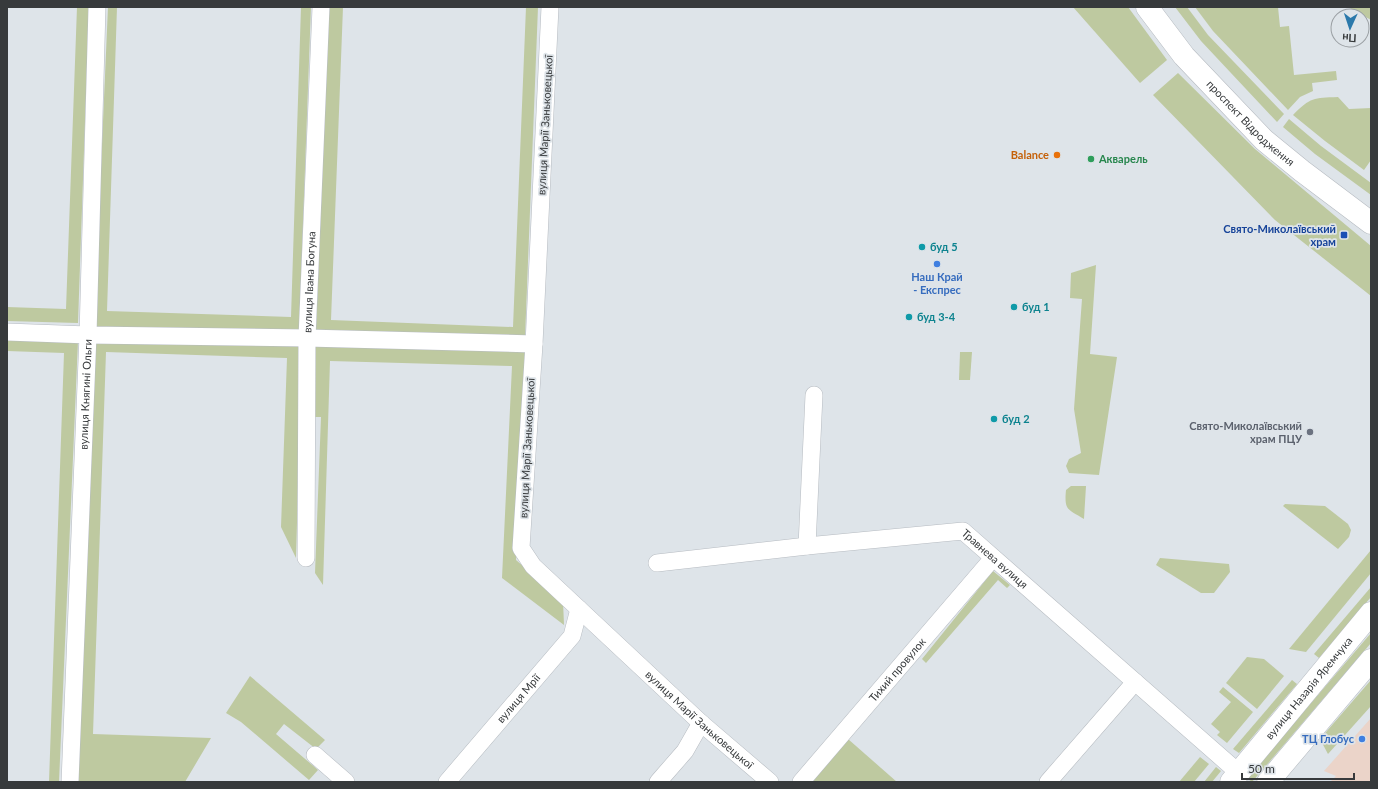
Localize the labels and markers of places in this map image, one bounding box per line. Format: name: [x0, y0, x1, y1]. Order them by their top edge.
place label: Balance: [1011, 148, 1049, 161]
marker: Balance: [1052, 150, 1062, 160]
place label: Акварель: [1098, 152, 1148, 165]
marker: Акварель: [1086, 154, 1096, 164]
place label: Свято-Миколаївський храм: [1223, 222, 1336, 248]
marker: Свято-Миколаївський храм: [1339, 230, 1349, 240]
place label: буд 5: [930, 240, 958, 253]
marker: буд 5: [917, 242, 927, 252]
marker: Наш Край - Експрес: [932, 259, 942, 269]
place label: Наш Край - Експрес: [911, 270, 963, 296]
place label: буд 1: [1022, 300, 1050, 313]
marker: буд 1: [1009, 302, 1019, 312]
place label: буд 3-4: [917, 310, 956, 323]
marker: буд 3-4: [904, 312, 914, 322]
place label: буд 2: [1002, 412, 1030, 425]
marker: буд 2: [989, 414, 999, 424]
place label: Свято-Миколаївський храм ПЦУ: [1189, 419, 1303, 445]
marker: Свято-Миколаївський храм ПЦУ: [1305, 427, 1315, 437]
place label: ТЦ Глобус: [1302, 732, 1355, 745]
marker: ТЦ Глобус: [1357, 734, 1367, 744]

